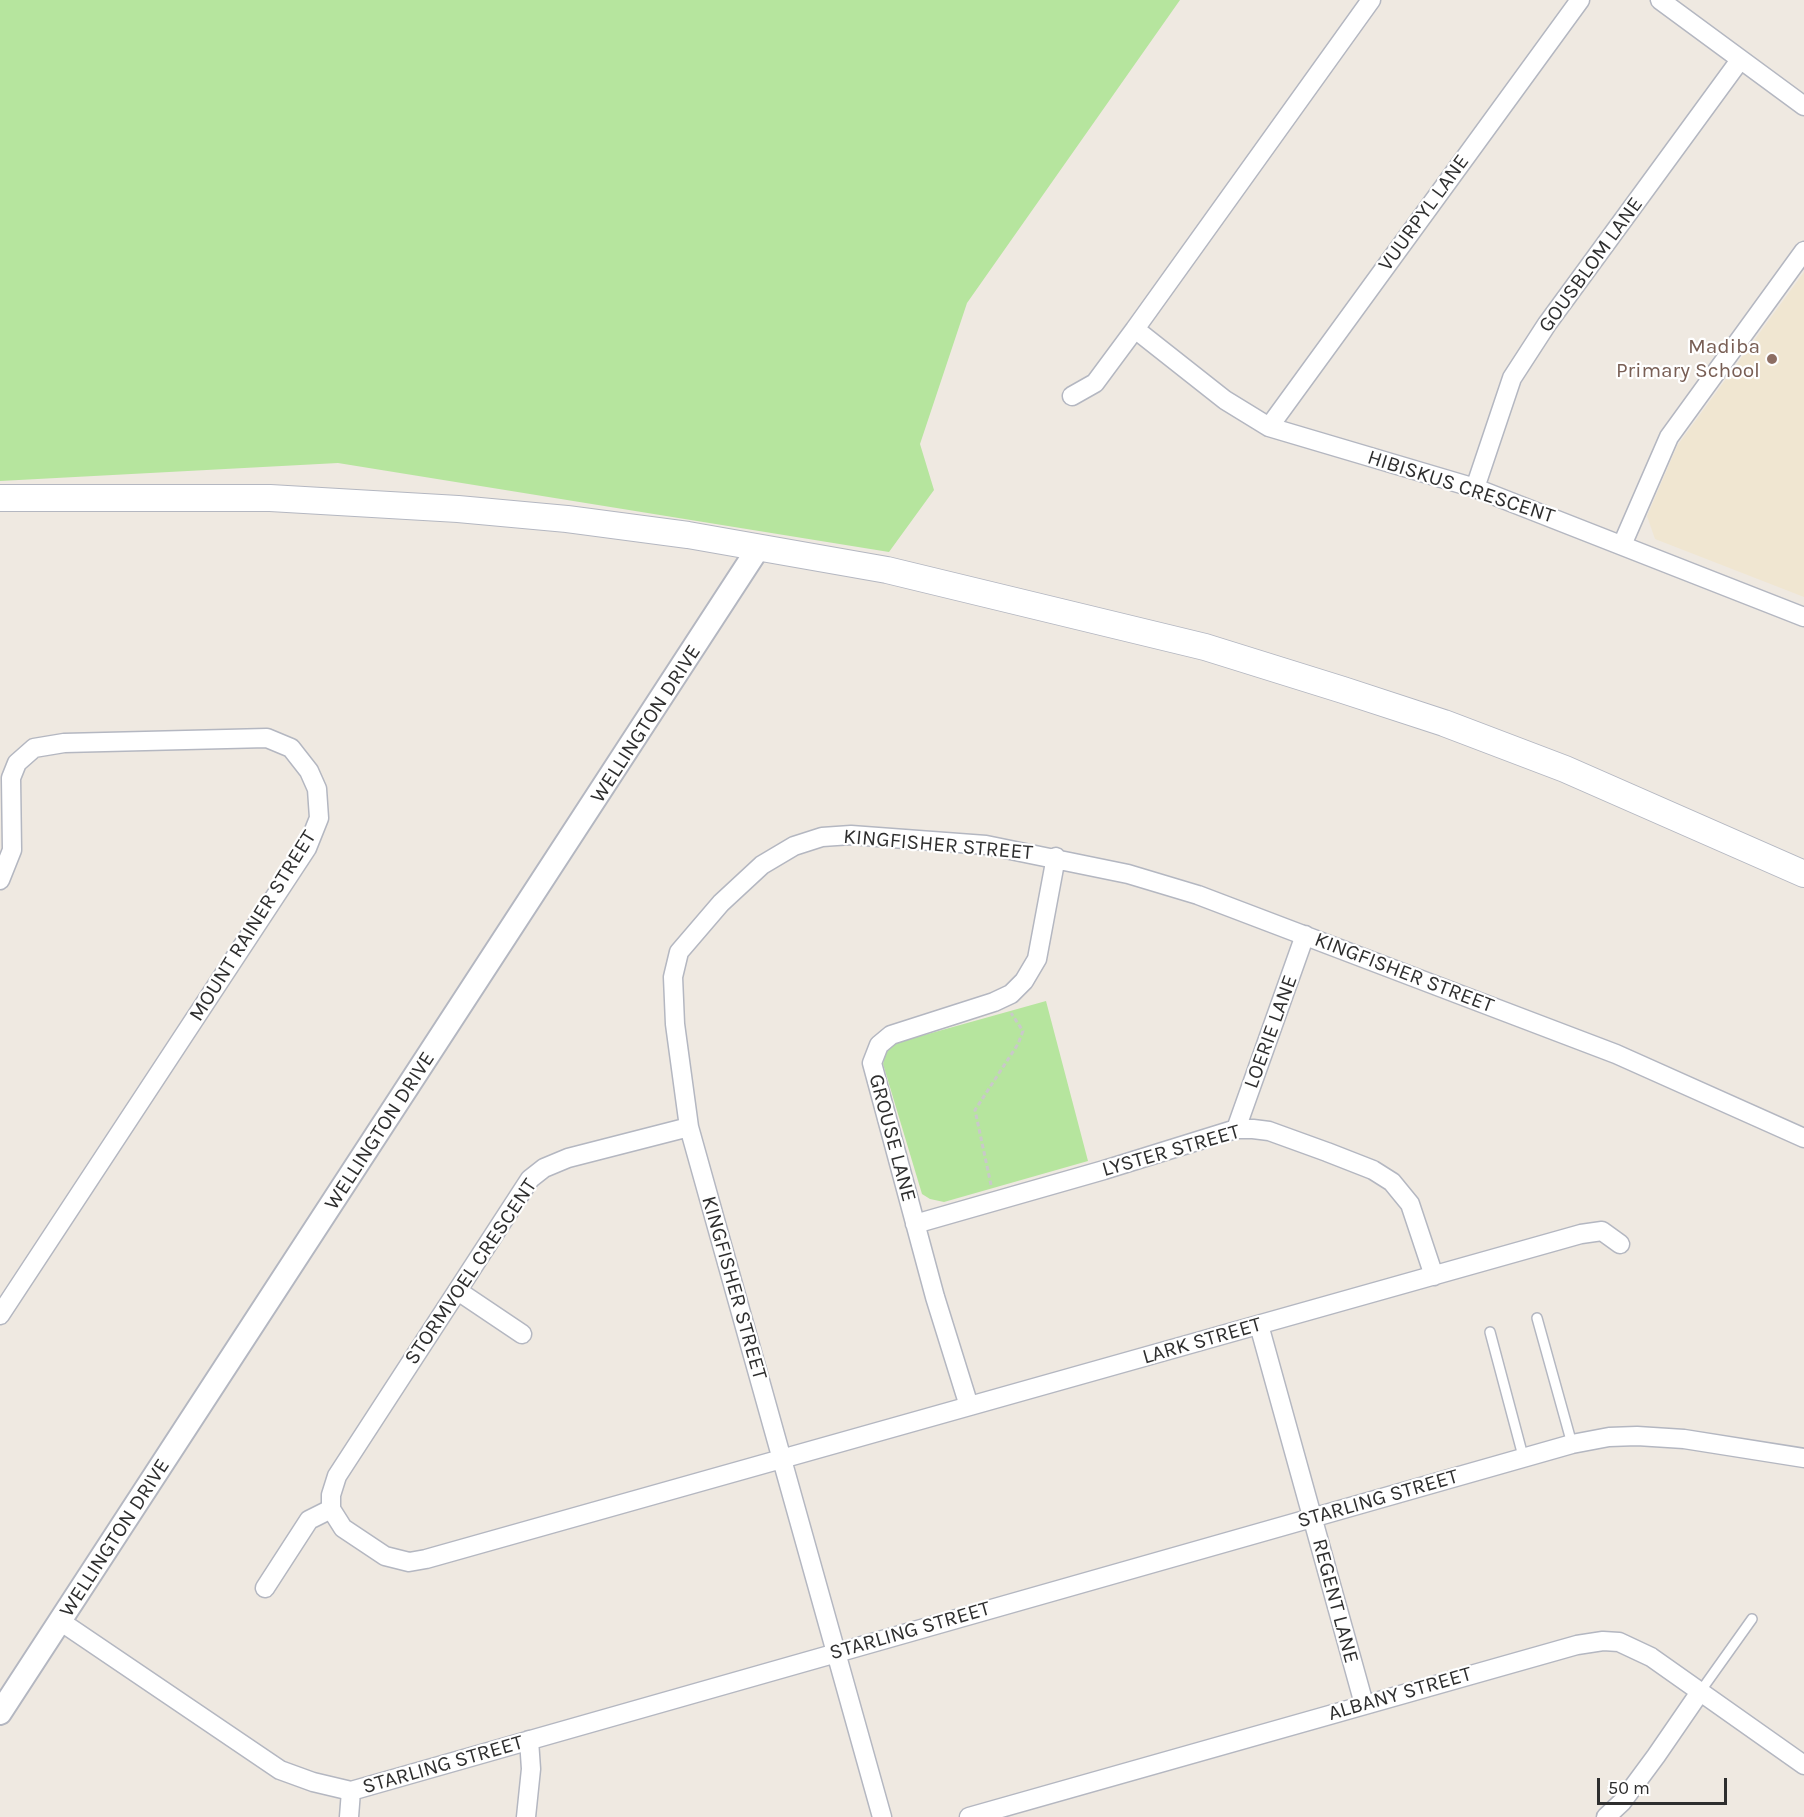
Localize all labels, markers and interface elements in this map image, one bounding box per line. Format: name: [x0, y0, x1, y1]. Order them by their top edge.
street label: VUURPYL LANE: [1373, 150, 1475, 276]
street label: GOUSBLOM LANE: [1534, 193, 1648, 337]
place label: Madiba Primary School: [1616, 334, 1760, 384]
marker: Madiba Primary School: [1765, 352, 1779, 366]
street label: HIBISKUS CRESCENT: [1364, 445, 1558, 529]
street label: WELLINGTON DRIVE: [585, 640, 707, 808]
street label: KINGFISHER STREET: [842, 824, 1034, 866]
street label: MOUNT RAINER STREET: [184, 826, 322, 1026]
street label: KINGFISHER STREET: [1311, 927, 1497, 1019]
street label: LOERIE LANE: [1239, 972, 1303, 1092]
street label: WELLINGTON DRIVE: [319, 1047, 441, 1215]
street label: GROUSE LANE: [863, 1071, 921, 1205]
street label: LYSTER STREET: [1099, 1119, 1243, 1183]
street label: STORMVOEL CRESCENT: [399, 1174, 543, 1370]
street label: KINGFISHER STREET: [696, 1193, 772, 1383]
street label: LARK STREET: [1140, 1312, 1264, 1370]
street label: WELLINGTON DRIVE: [54, 1454, 176, 1622]
street label: STARLING STREET: [1295, 1464, 1461, 1534]
street label: REGENT LANE: [1306, 1536, 1364, 1666]
street label: STARLING STREET: [827, 1596, 993, 1666]
street label: ALBANY STREET: [1325, 1661, 1475, 1727]
street label: STARLING STREET: [360, 1730, 526, 1800]
scale bar: [1600, 1766, 1730, 1804]
text: 50 m: [1608, 1777, 1650, 1799]

